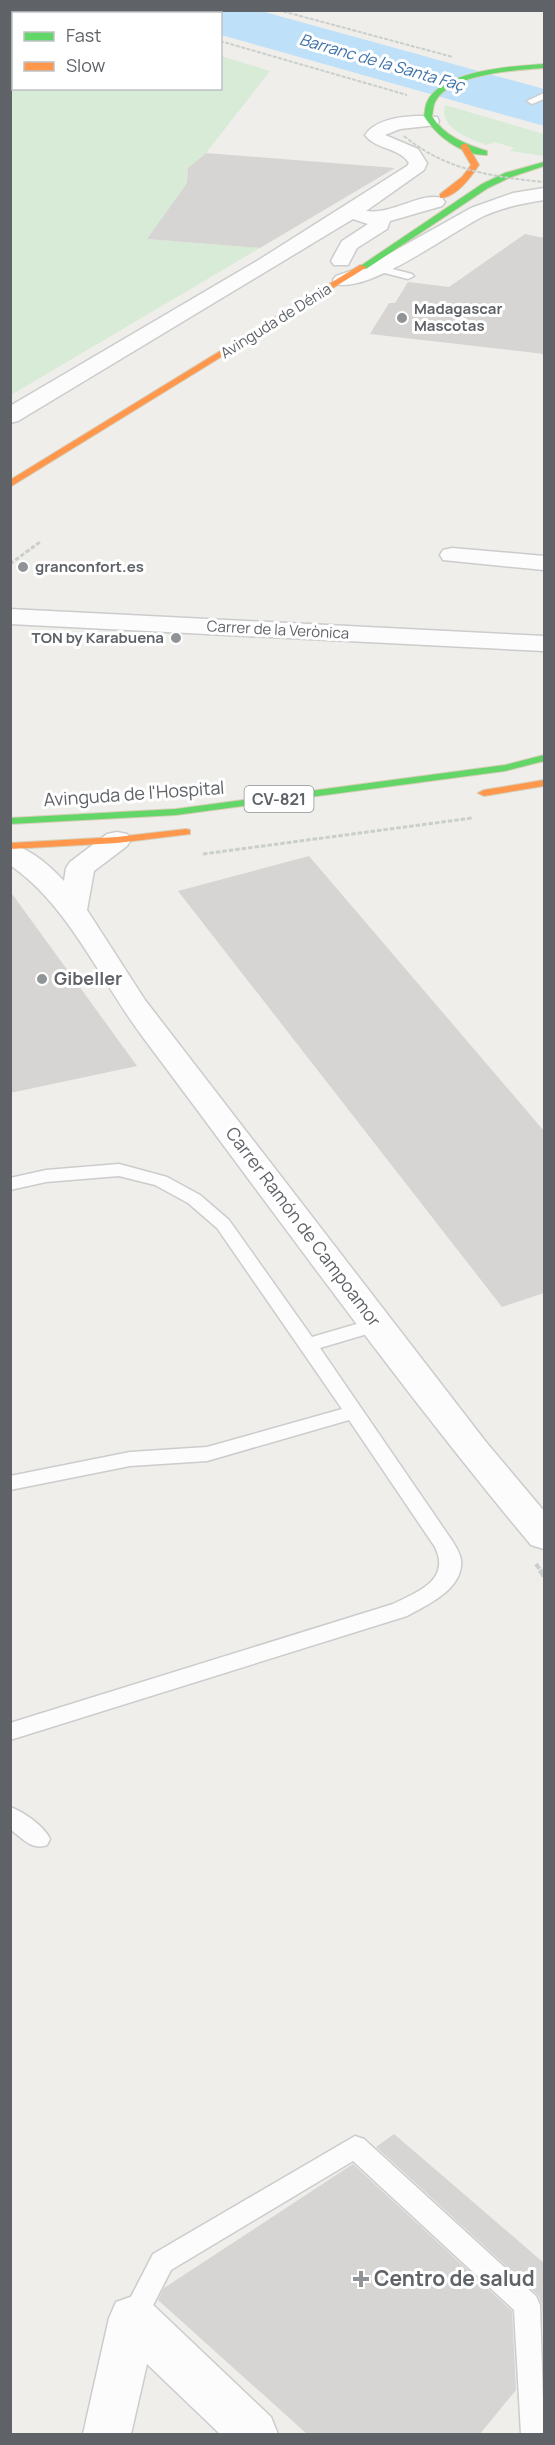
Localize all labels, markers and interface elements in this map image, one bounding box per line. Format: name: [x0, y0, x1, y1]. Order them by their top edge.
legend: [12, 12, 222, 90]
text: Fast: [66, 23, 101, 47]
water label: Barranc de la Santa Faç: [297, 28, 468, 96]
text: Slow: [66, 53, 106, 77]
street label: Avinguda de Dénia: [216, 278, 335, 363]
place label: Madagascar Mascotas: [414, 298, 503, 336]
marker: Madagascar Mascotas: [395, 311, 409, 325]
place label: granconfort.es: [35, 556, 144, 577]
marker: granconfort.es: [16, 560, 30, 574]
street label: Carrer de la Verònica: [206, 615, 350, 644]
place label: TON by Karabuena: [32, 627, 164, 648]
marker: TON by Karabuena: [169, 631, 183, 645]
street label: Avinguda de l'Hospital: [43, 775, 225, 811]
road number: CV-821: [244, 786, 314, 812]
place label: Gibeller: [54, 966, 122, 990]
marker: Gibeller: [35, 972, 49, 986]
street label: Carrer Ramón de Campoamor: [221, 1122, 387, 1332]
place label: Centro de salud: [374, 2264, 535, 2292]
marker: Centro de salud: [352, 2270, 370, 2288]

